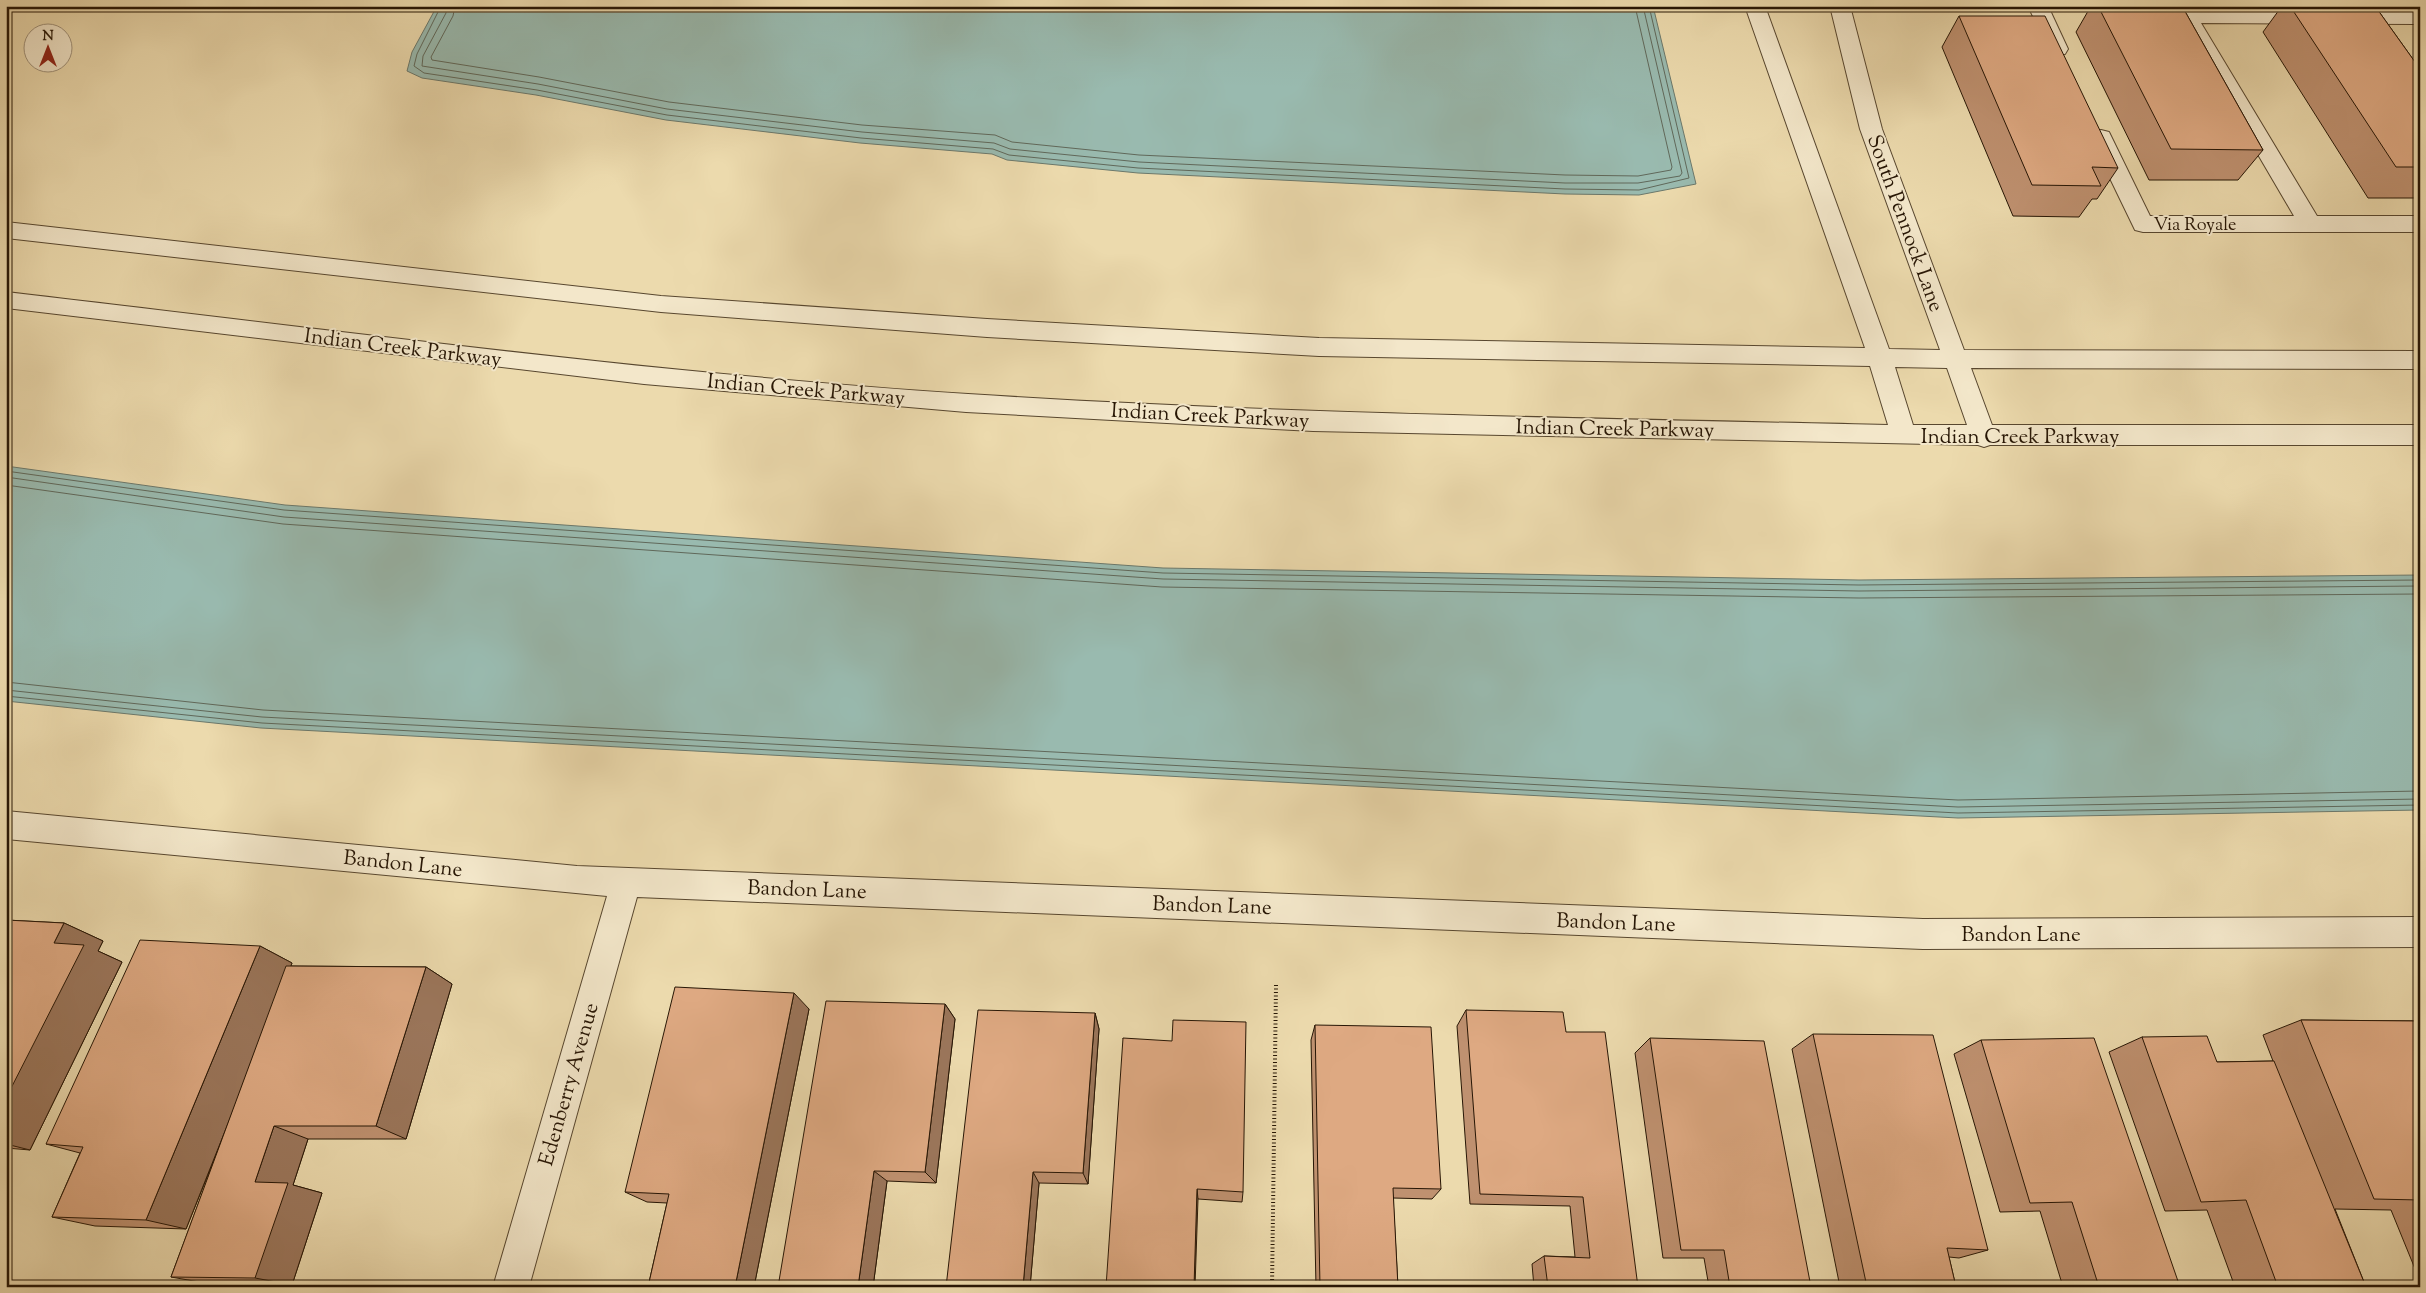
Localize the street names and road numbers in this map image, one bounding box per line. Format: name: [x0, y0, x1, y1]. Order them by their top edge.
street label: South Pennock Lane: [1858, 131, 1950, 316]
street label: Via Royale: [2154, 213, 2236, 239]
street label: Indian Creek Parkway: [302, 322, 504, 376]
street label: Indian Creek Parkway: [706, 367, 907, 415]
street label: Indian Creek Parkway: [1110, 397, 1310, 437]
street label: Indian Creek Parkway: [1515, 413, 1715, 447]
street label: Indian Creek Parkway: [1921, 423, 2120, 453]
street label: Bandon Lane: [342, 844, 464, 886]
street label: Bandon Lane: [747, 874, 867, 908]
street label: Bandon Lane: [1152, 890, 1272, 924]
street label: Bandon Lane: [1556, 907, 1676, 941]
street label: Bandon Lane: [1961, 921, 2081, 951]
street label: Edenberry Avenue: [532, 999, 608, 1170]

